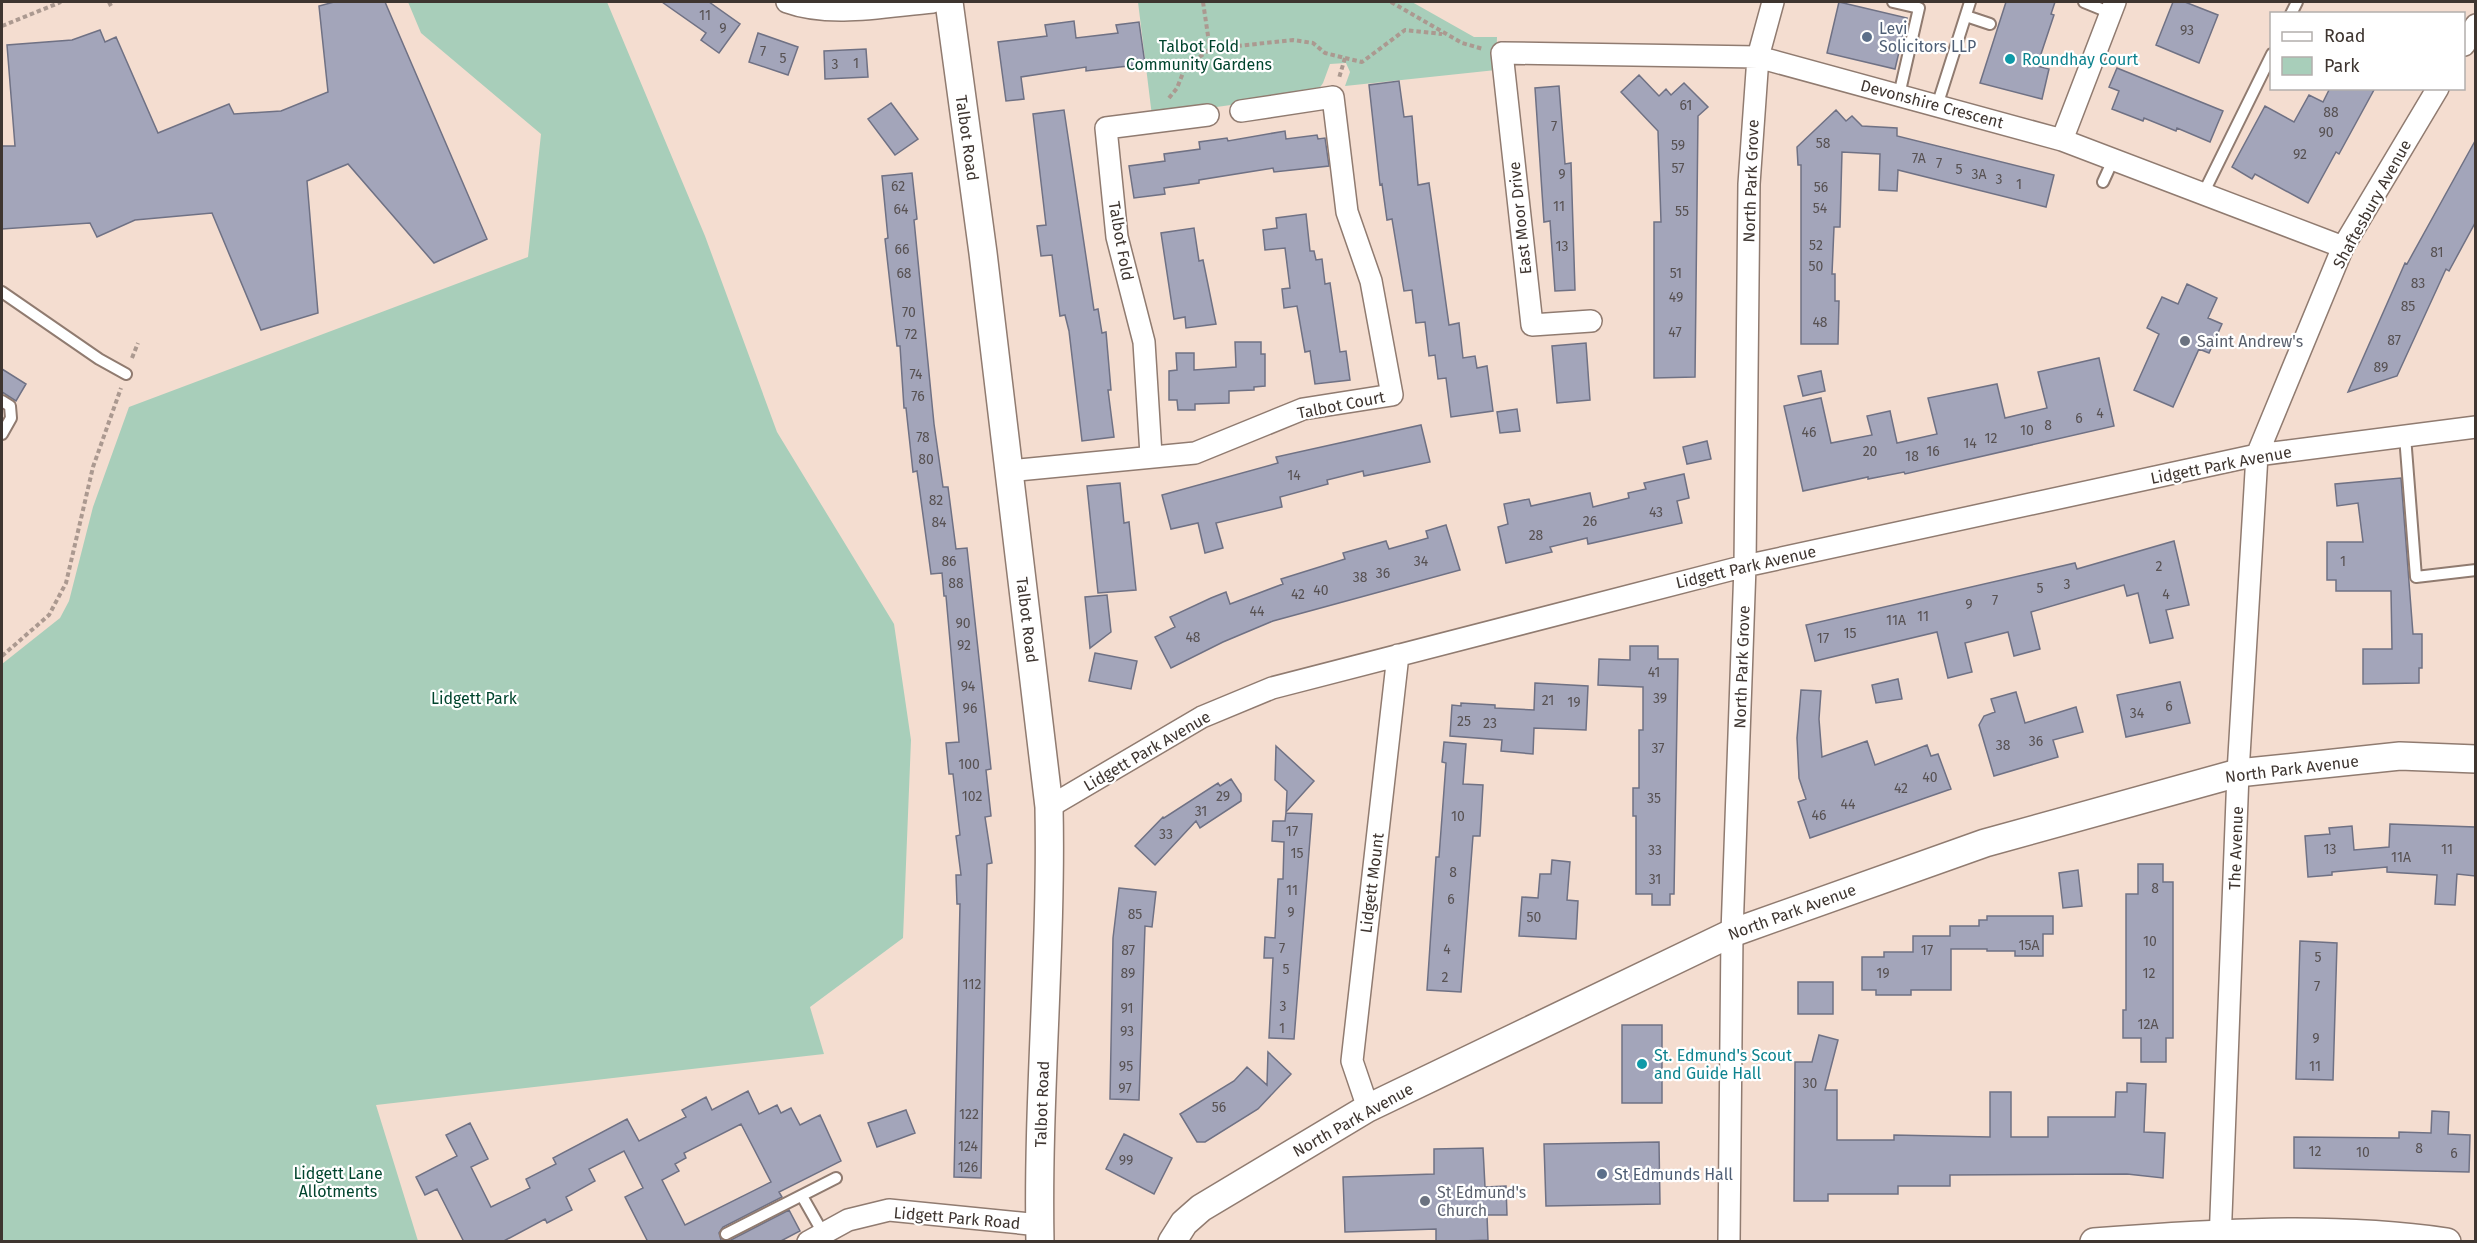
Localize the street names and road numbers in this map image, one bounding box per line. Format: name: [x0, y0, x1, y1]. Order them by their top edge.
street label: Devonshire Crescent: [1858, 76, 2006, 132]
street label: Talbot Road: [952, 94, 982, 182]
street label: North Park Grove: [1739, 119, 1763, 243]
street label: Shaftesbury Avenue: [2329, 136, 2415, 272]
street label: East Moor Drive: [1505, 161, 1535, 275]
street label: Talbot Fold: [1105, 200, 1137, 282]
street label: Talbot Court: [1296, 387, 1387, 423]
street label: Lidgett Park Avenue: [2149, 442, 2293, 488]
street label: Lidgett Park Avenue: [1674, 542, 1818, 592]
street label: Talbot Road: [1012, 576, 1042, 664]
street label: North Park Grove: [1730, 605, 1754, 729]
street label: Lidgett Park Avenue: [1080, 707, 1214, 795]
street label: North Park Avenue: [2224, 751, 2360, 787]
street label: The Avenue: [2225, 806, 2247, 890]
street label: Lidgett Mount: [1356, 832, 1388, 934]
street label: North Park Avenue: [1725, 880, 1859, 944]
street label: Talbot Road: [1031, 1060, 1053, 1148]
street label: North Park Avenue: [1289, 1079, 1417, 1161]
street label: Lidgett Park Road: [893, 1203, 1021, 1233]

